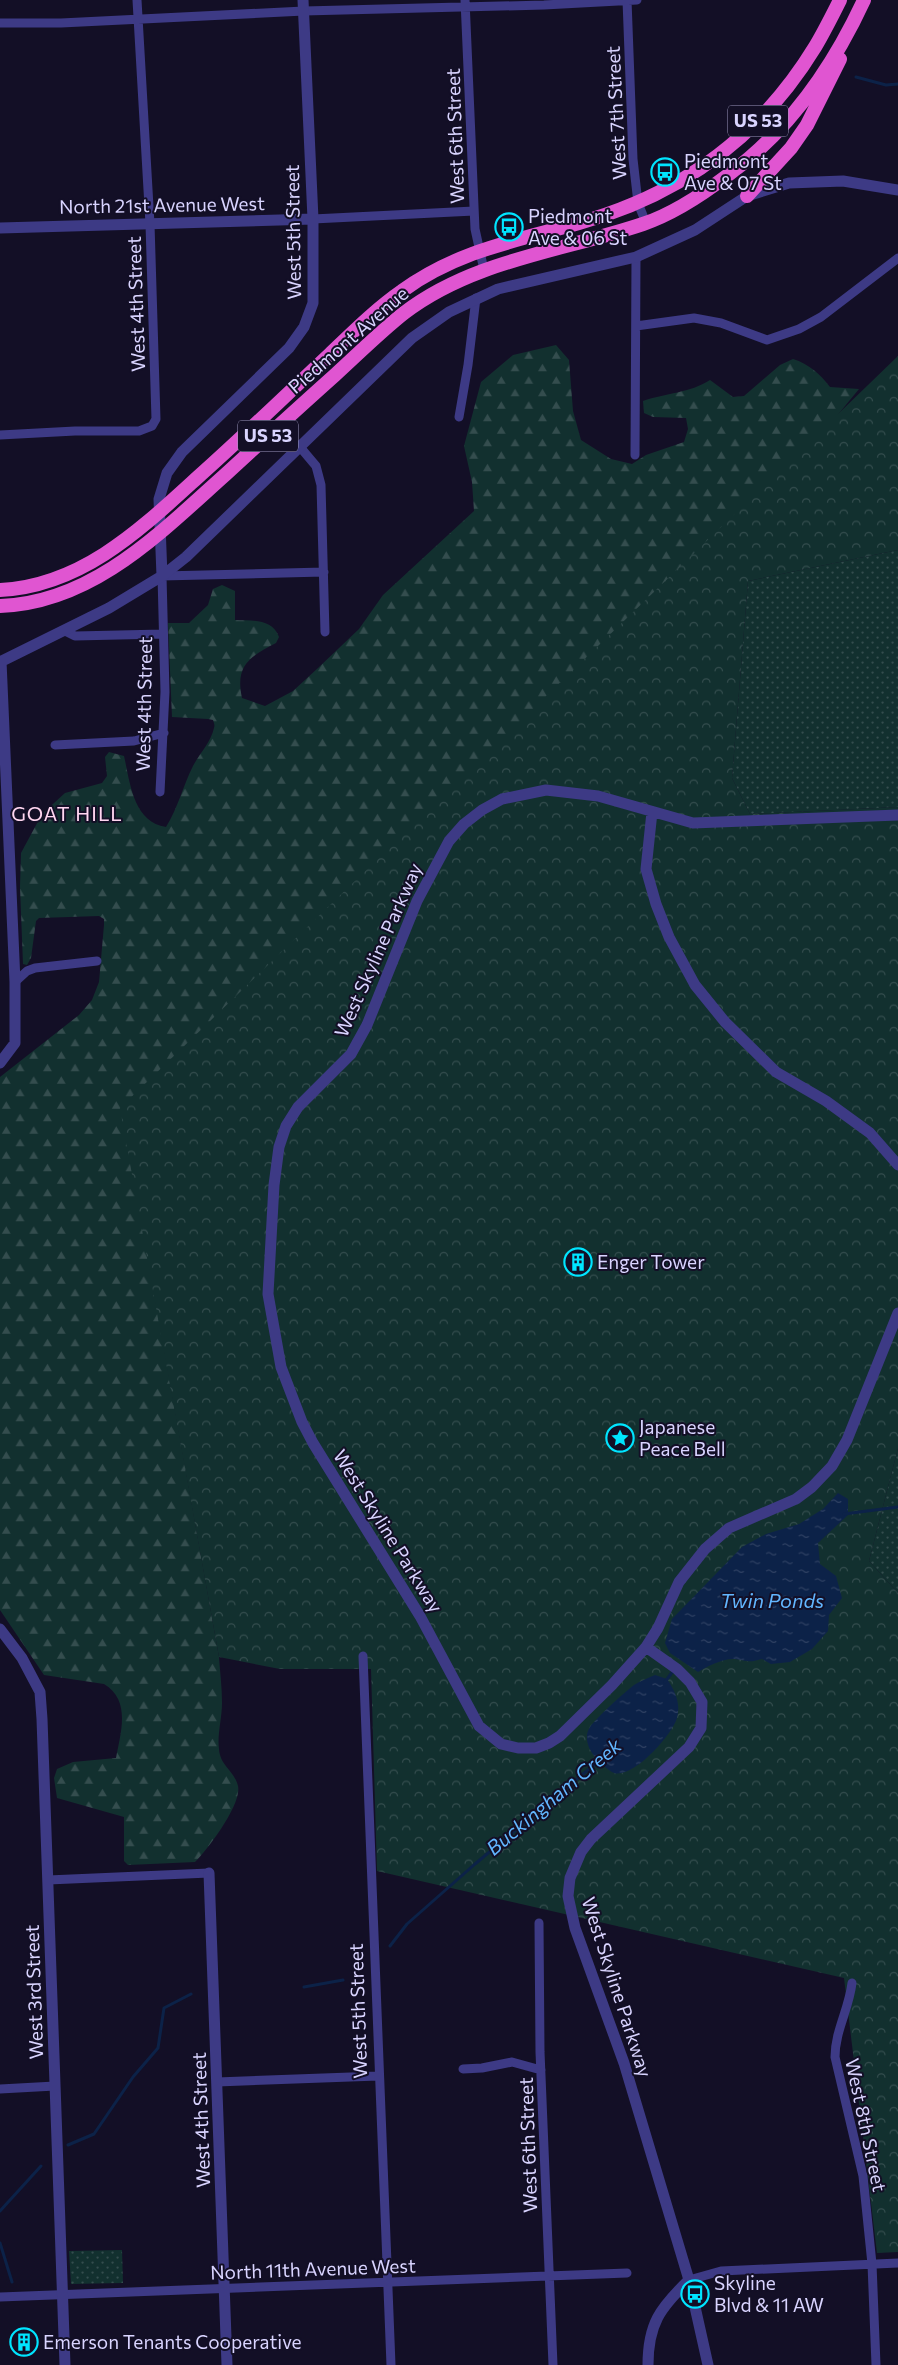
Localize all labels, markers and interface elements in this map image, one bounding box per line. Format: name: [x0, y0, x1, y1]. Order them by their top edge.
street label: West 7th Street: [600, 45, 630, 181]
street label: West 6th Street: [441, 68, 468, 204]
road number: US 53: [728, 105, 788, 136]
place label: Piedmont Ave & 07 St: [684, 149, 782, 194]
bus stop icon: Piedmont Ave & 07 St: [650, 157, 680, 187]
street label: West 5th Street: [280, 164, 305, 300]
street label: North 21st Avenue West: [59, 191, 265, 218]
place label: Piedmont Ave & 06 St: [528, 204, 628, 249]
bus stop icon: Piedmont Ave & 06 St: [494, 212, 524, 242]
street label: West 4th Street: [122, 236, 149, 372]
street label: Piedmont Avenue: [283, 281, 412, 398]
road number: US 53: [238, 421, 298, 452]
street label: West 4th Street: [131, 636, 156, 772]
district label: GOAT HILL: [11, 801, 123, 825]
street label: West Skyline Parkway: [329, 859, 426, 1040]
building icon: Enger Tower: [563, 1247, 593, 1277]
place label: Enger Tower: [597, 1250, 705, 1273]
place label: Japanese Peace Bell: [639, 1415, 726, 1460]
place icon: Japanese Peace Bell: [605, 1423, 635, 1453]
street label: West Skyline Parkway: [329, 1445, 448, 1617]
water label: Twin Ponds: [720, 1588, 824, 1612]
water label: Buckingham Creek: [481, 1732, 627, 1860]
street label: West Skyline Parkway: [577, 1894, 658, 2080]
street label: West 3rd Street: [20, 1924, 47, 2060]
street label: West 5th Street: [344, 1943, 371, 2079]
street label: West 4th Street: [187, 2052, 214, 2188]
street label: West 8th Street: [841, 2056, 892, 2194]
street label: West 6th Street: [514, 2077, 541, 2213]
street label: North 11th Avenue West: [210, 2253, 416, 2284]
place label: Skyline Blvd & 11 AW: [714, 2271, 824, 2316]
bus stop icon: Skyline Blvd & 11 AW: [680, 2279, 710, 2309]
building icon: Emerson Tenants Cooperative: [9, 2327, 39, 2357]
place label: Emerson Tenants Cooperative: [43, 2330, 302, 2353]

